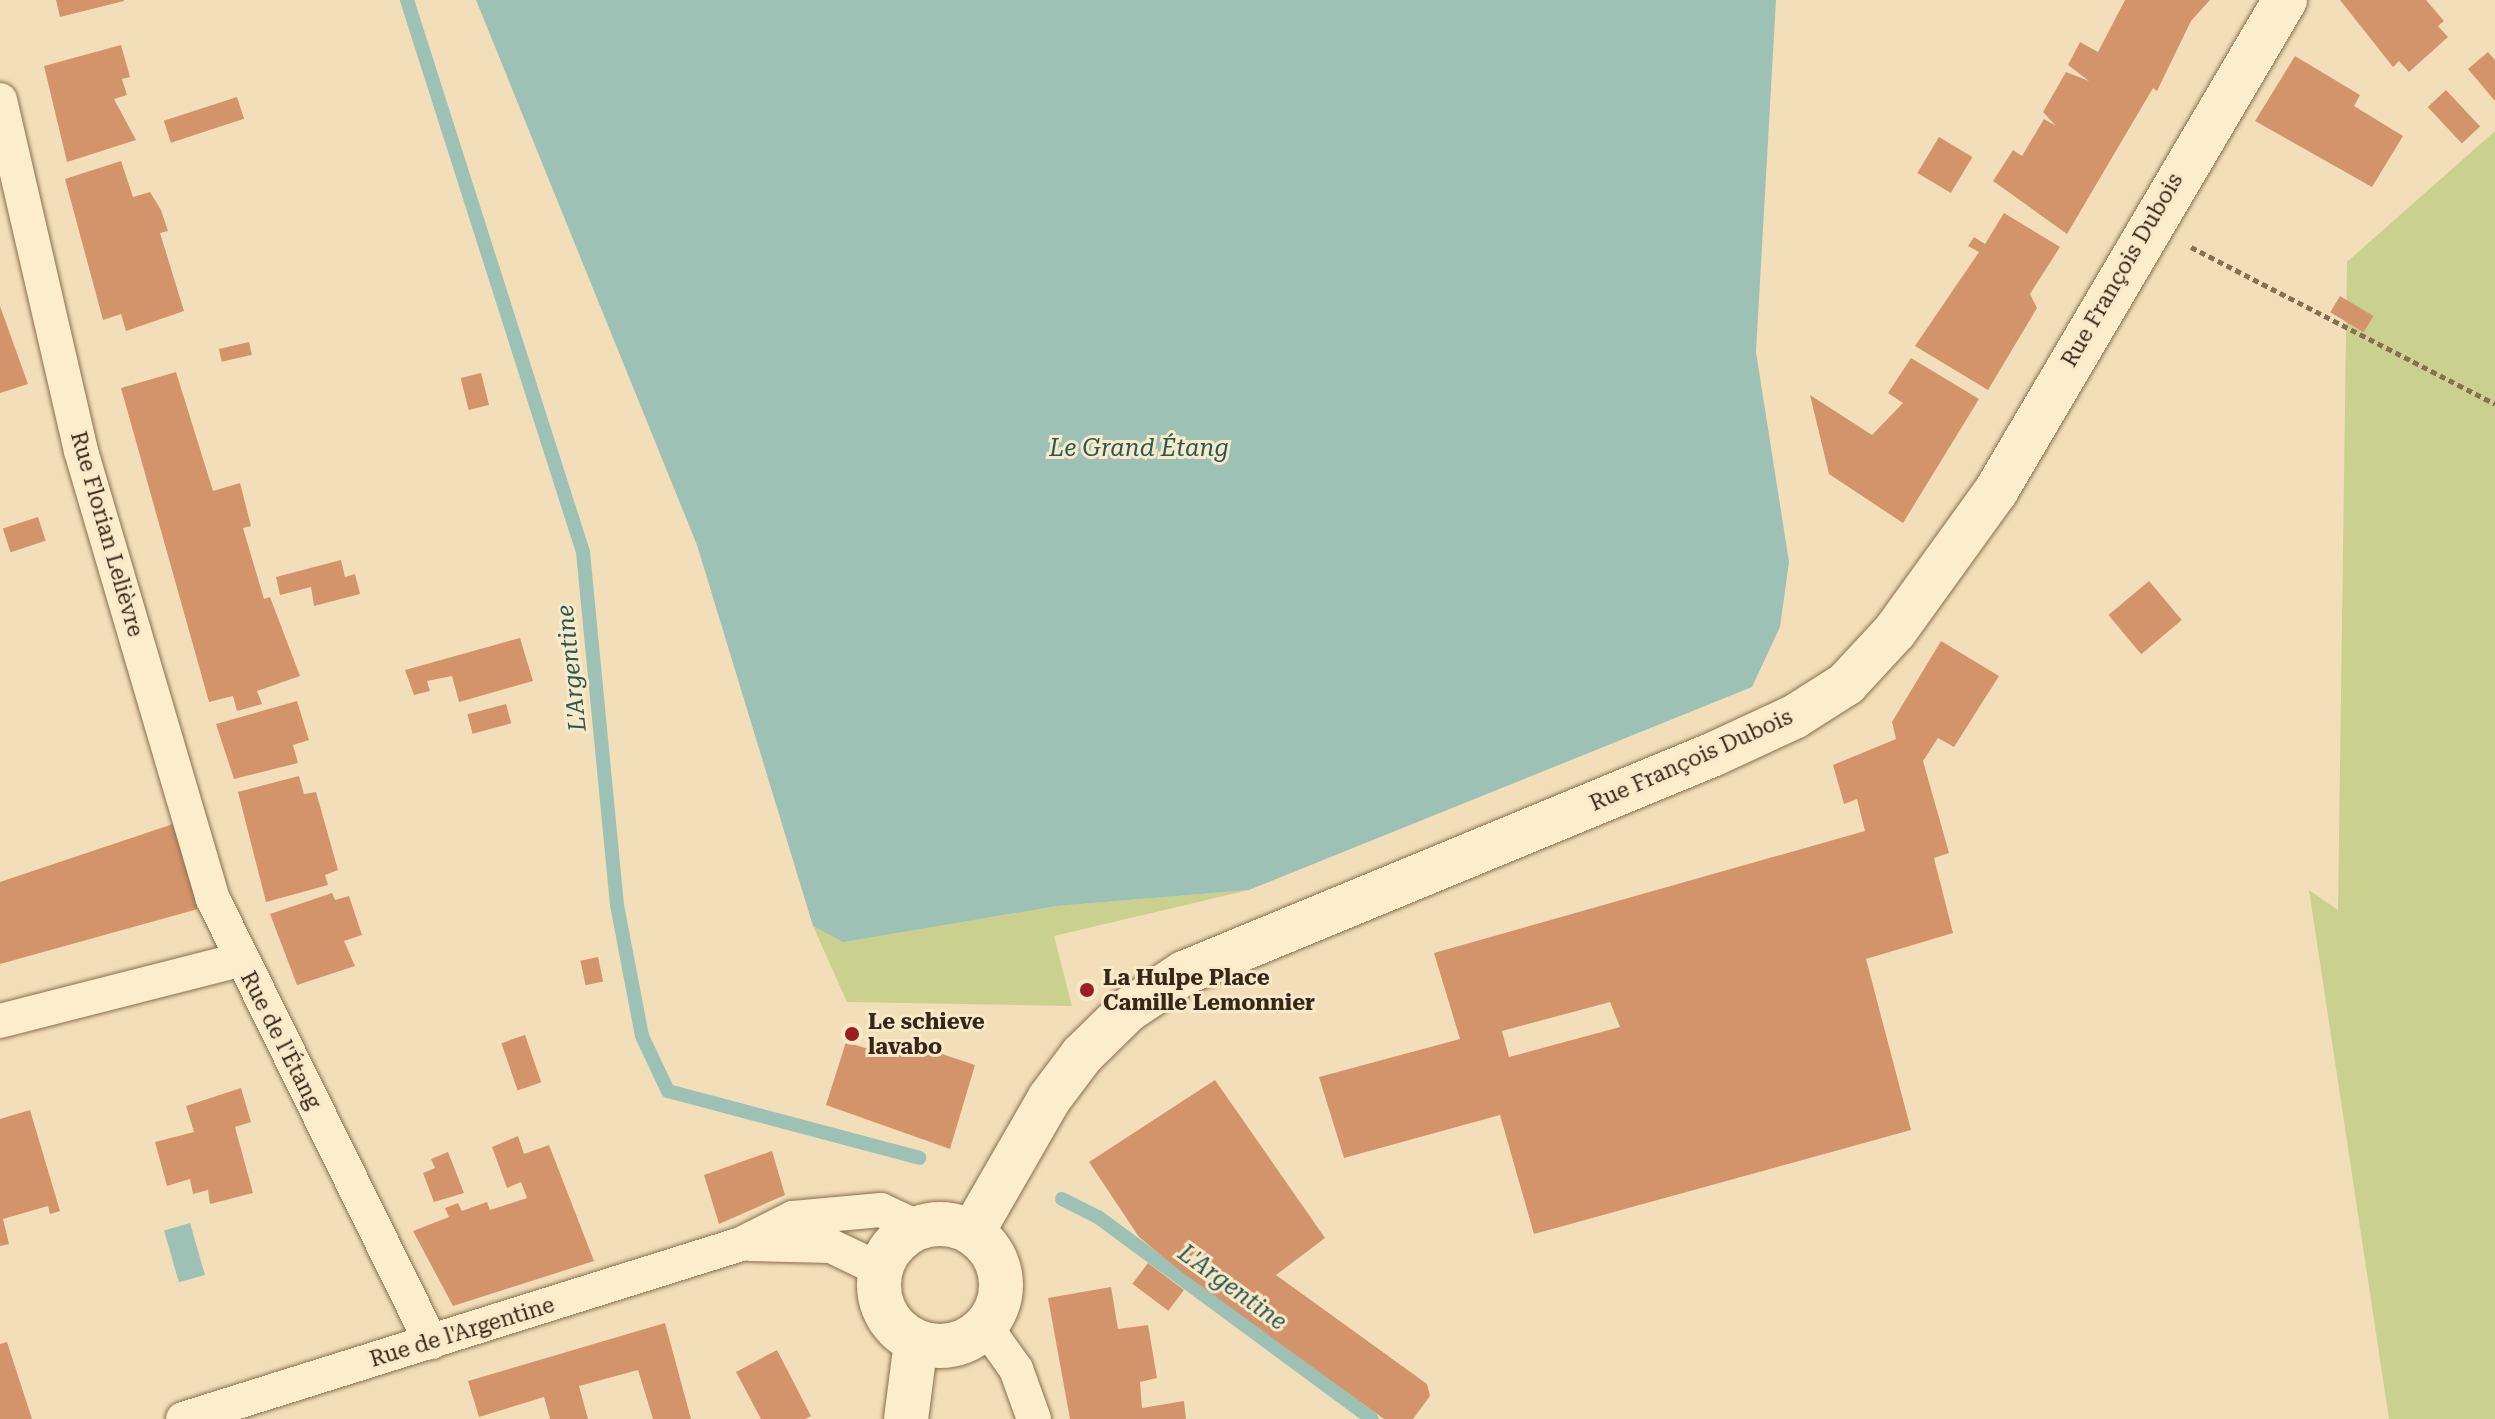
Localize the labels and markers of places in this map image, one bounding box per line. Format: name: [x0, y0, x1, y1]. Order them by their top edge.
place label: La Hulpe Place Camille Lemonnier: [1103, 964, 1315, 1016]
marker: La Hulpe Place Camille Lemonnier: [1078, 981, 1096, 999]
place label: Le schieve lavabo: [868, 1008, 985, 1060]
marker: Le schieve lavabo: [843, 1025, 861, 1043]

